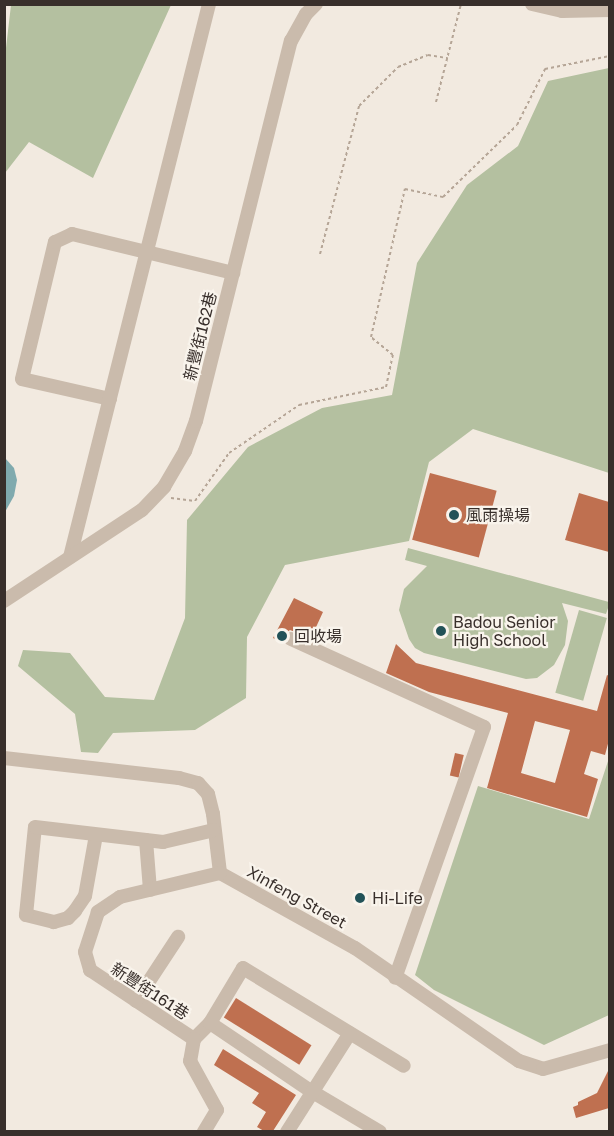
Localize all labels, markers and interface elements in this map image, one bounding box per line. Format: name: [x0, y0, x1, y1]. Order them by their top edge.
street label: 新豐街162巷: [180, 290, 220, 382]
place label: 風雨操場: [466, 505, 530, 525]
marker: 風雨操場: [447, 508, 461, 522]
place label: Badou Senior High School: [453, 612, 555, 650]
marker: Badou Senior High School: [434, 624, 448, 638]
place label: 回收場: [294, 626, 342, 646]
marker: 回收場: [275, 629, 289, 643]
street label: Xinfeng Street: [244, 862, 350, 932]
place label: Hi-Life: [372, 888, 423, 908]
marker: Hi-Life: [353, 891, 367, 905]
street label: 新豐街161巷: [107, 959, 193, 1023]

